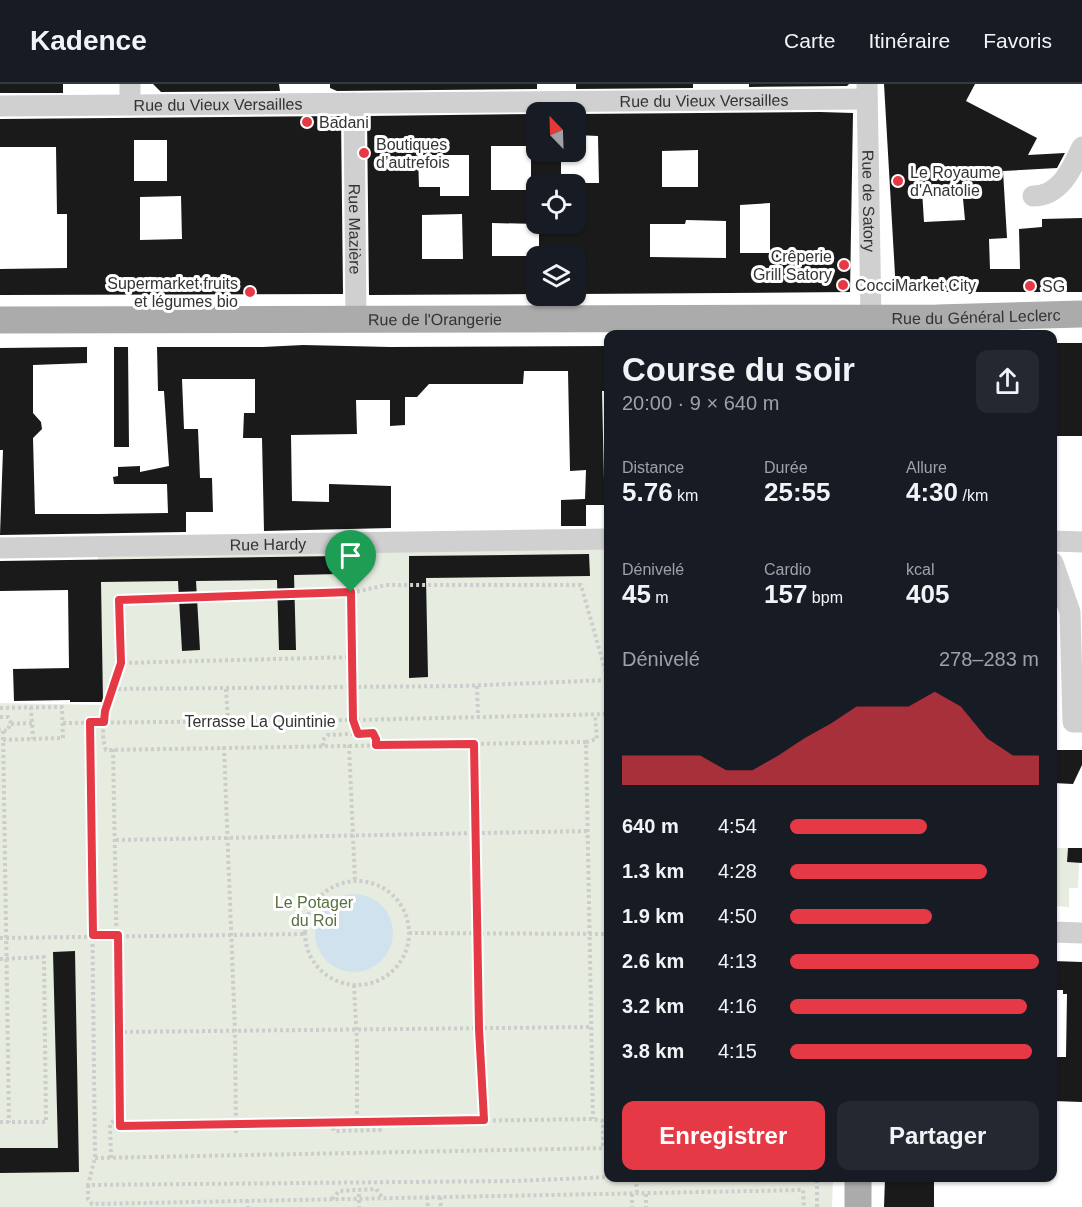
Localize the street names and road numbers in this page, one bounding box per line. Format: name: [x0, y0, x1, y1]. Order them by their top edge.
street label: Rue du Vieux Versailles: [619, 92, 788, 110]
street label: Rue du Vieux Versailles: [134, 96, 302, 114]
street label: Rue de Satory: [859, 150, 878, 252]
street label: Rue Mazière: [346, 184, 364, 275]
street label: Rue du Général Leclerc: [891, 307, 1061, 327]
street label: Rue de l'Orangerie: [368, 311, 502, 328]
street label: Rue Hardy: [230, 535, 306, 554]
street label: Terrasse La Quintinie: [184, 713, 336, 730]

